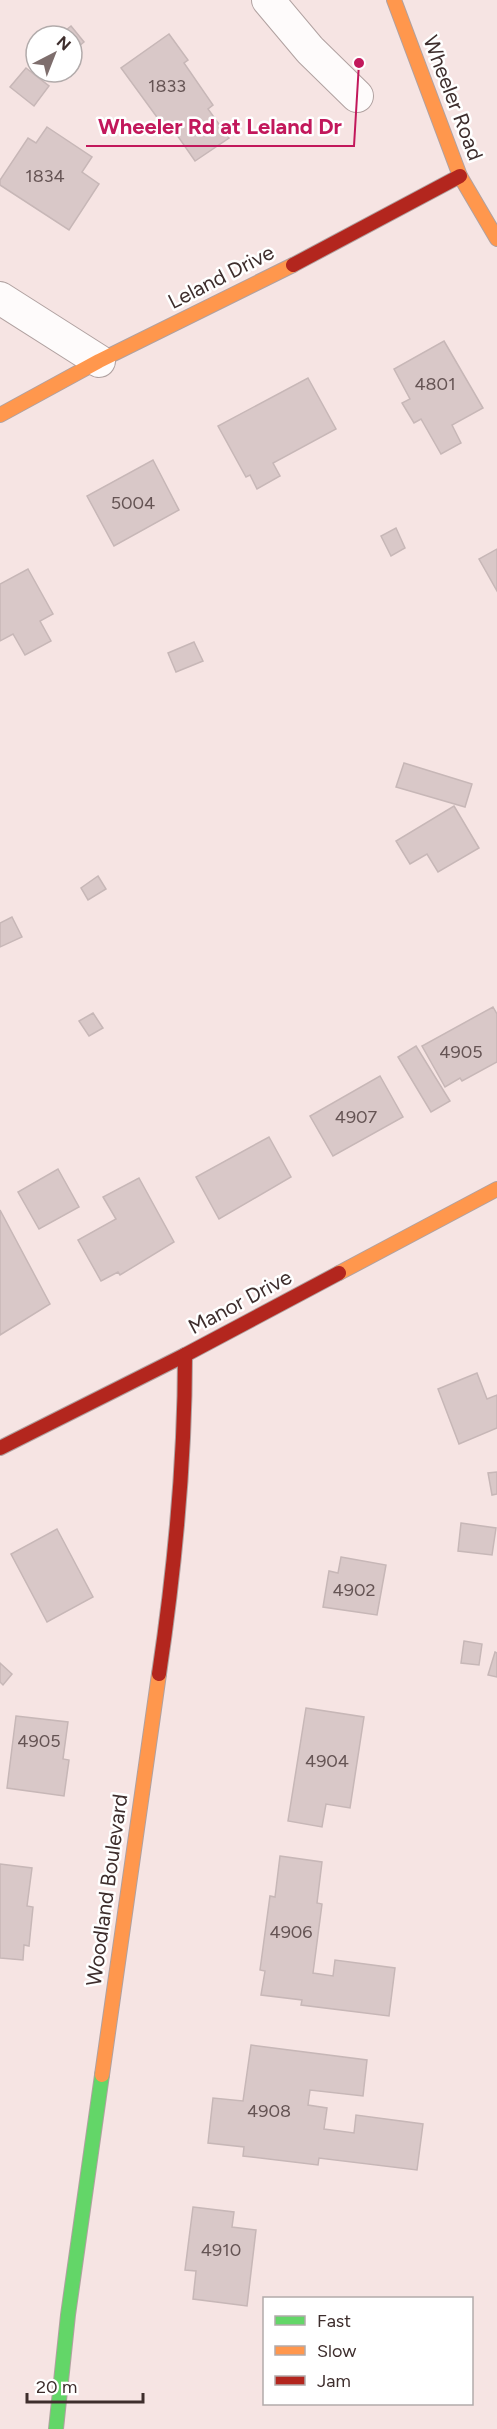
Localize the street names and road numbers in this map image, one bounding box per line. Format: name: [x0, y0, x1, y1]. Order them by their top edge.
street label: Wheeler Road: [418, 32, 489, 164]
street label: Leland Drive: [164, 239, 278, 314]
street label: Manor Drive: [184, 1264, 296, 1339]
street label: Woodland Boulevard: [81, 1792, 132, 1988]

